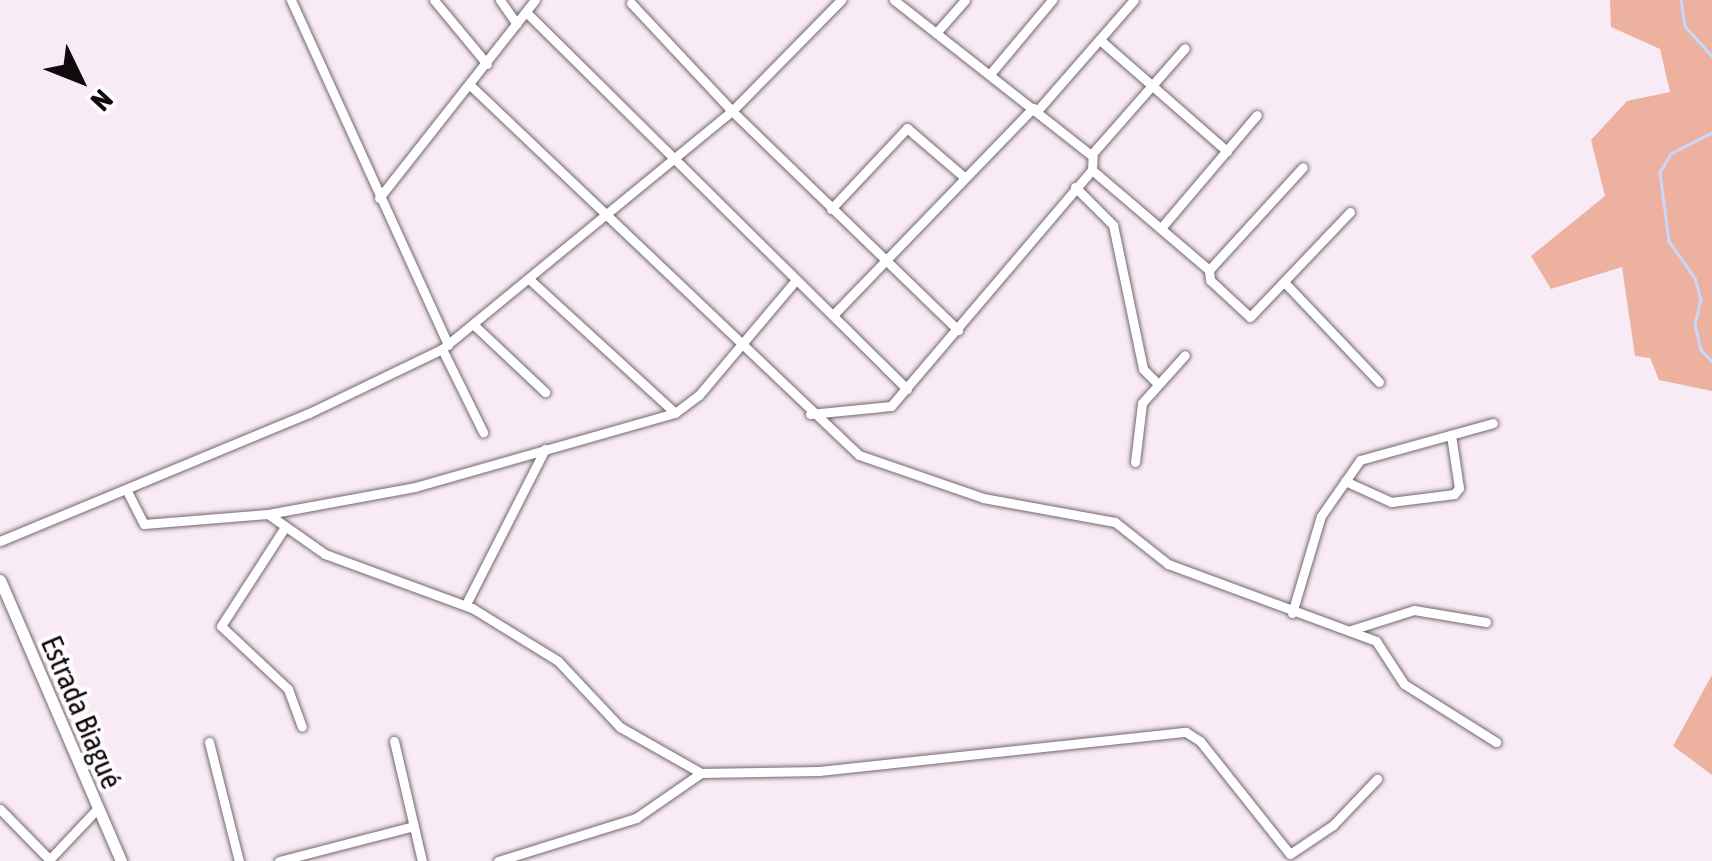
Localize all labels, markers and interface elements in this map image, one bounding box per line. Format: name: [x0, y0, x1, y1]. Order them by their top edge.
north arrow: [30, 30, 130, 130]
text: N: [85, 84, 119, 117]
street label: Estrada Biagué: [34, 630, 130, 794]

